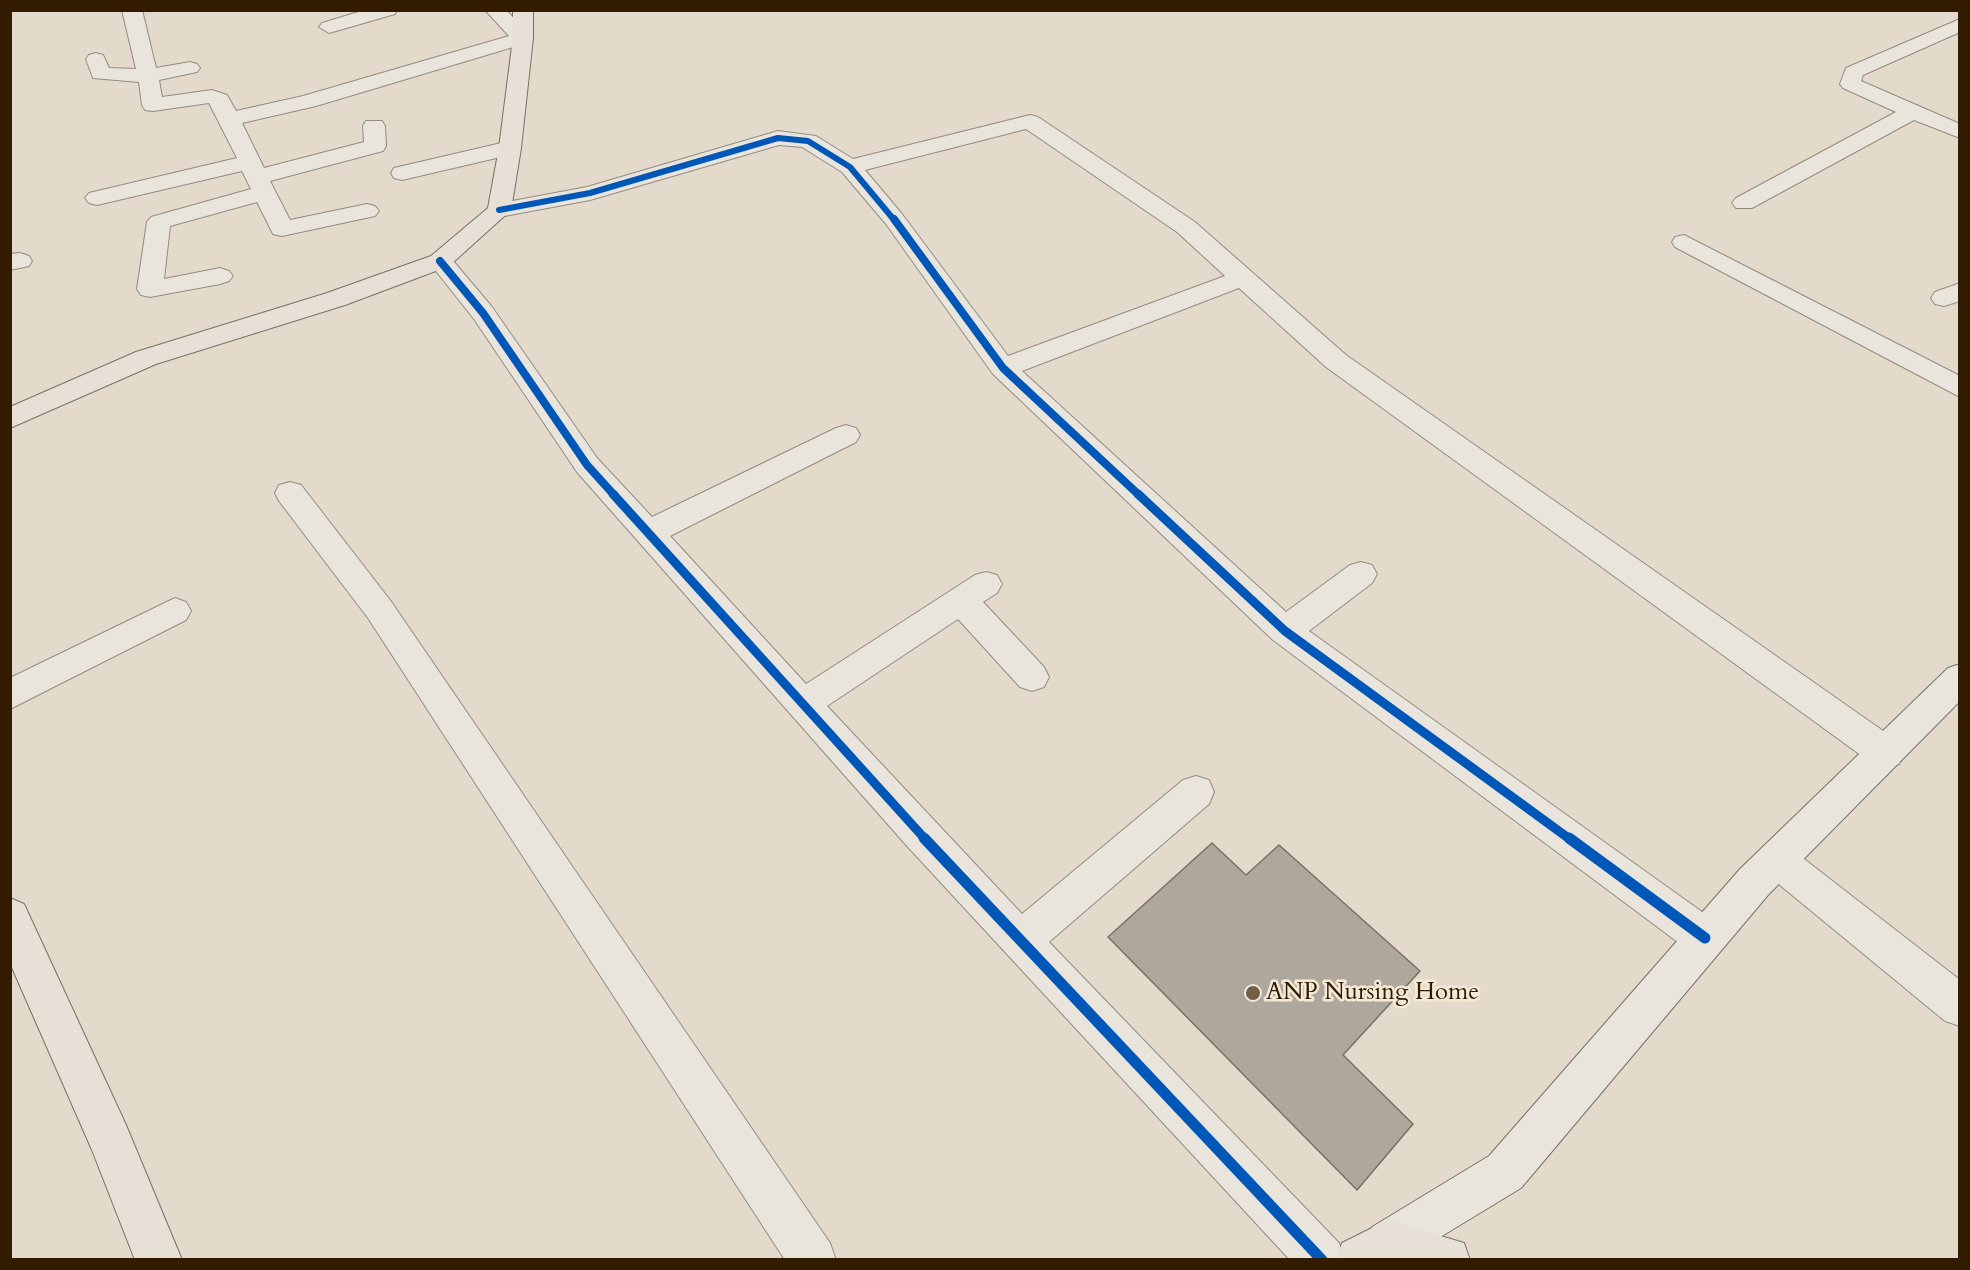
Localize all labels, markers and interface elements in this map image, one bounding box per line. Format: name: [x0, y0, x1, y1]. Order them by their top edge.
place label: ANP Nursing Home: [1266, 979, 1479, 1007]
marker: ANP Nursing Home: [1244, 984, 1262, 1002]

